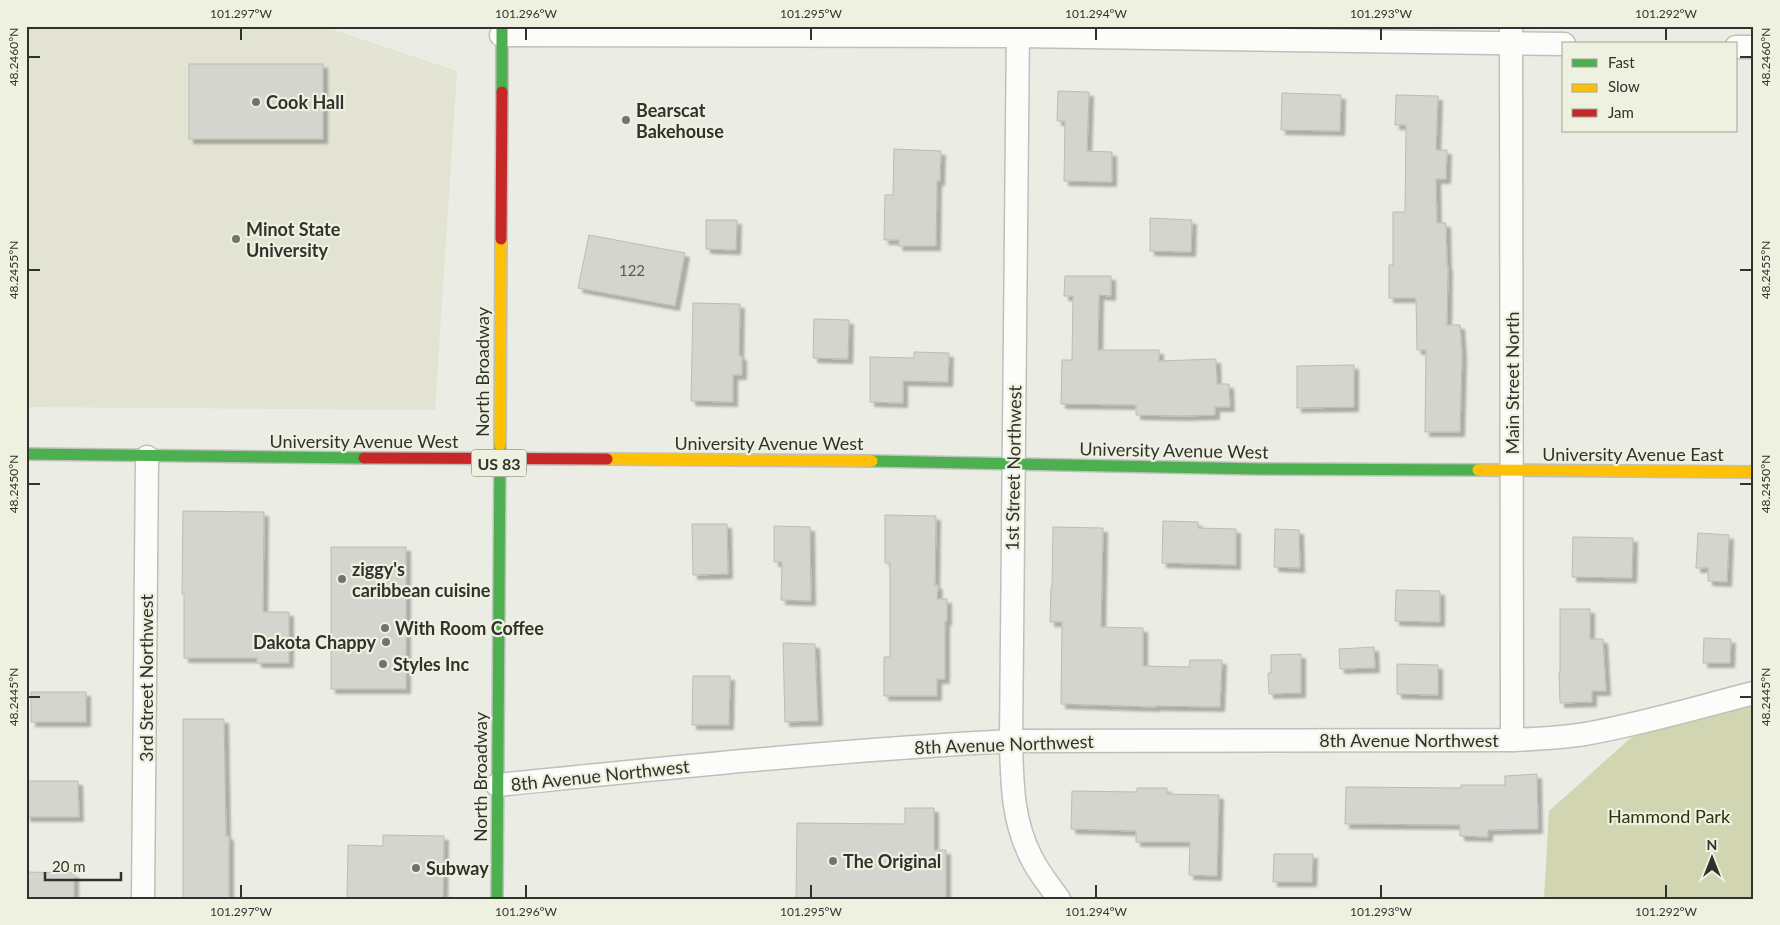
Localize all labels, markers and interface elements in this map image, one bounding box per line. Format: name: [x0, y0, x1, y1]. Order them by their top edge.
text: 101.297°W: [210, 6, 273, 21]
text: 101.296°W: [495, 6, 558, 21]
text: 101.295°W: [780, 6, 843, 21]
text: 101.294°W: [1065, 6, 1128, 21]
text: 101.293°W: [1350, 6, 1413, 21]
text: 101.292°W: [1635, 6, 1698, 21]
text: 48.2460°N: [6, 28, 21, 86]
text: 48.2460°N: [1758, 28, 1773, 86]
legend: [1562, 42, 1738, 132]
text: Fast: [1608, 53, 1635, 71]
text: Slow: [1608, 77, 1640, 95]
place label: Cook Hall: [266, 91, 344, 113]
marker: Cook Hall: [250, 96, 262, 108]
place label: Bearscat Bakehouse: [636, 99, 724, 142]
text: Jam: [1608, 103, 1634, 121]
marker: Bearscat Bakehouse: [620, 114, 632, 126]
place label: Minot State University: [246, 218, 341, 261]
marker: Minot State University: [230, 233, 242, 245]
text: 48.2455°N: [6, 241, 21, 299]
text: 48.2455°N: [1758, 241, 1773, 299]
house number: 122: [619, 261, 645, 279]
street label: North Broadway: [471, 306, 493, 437]
street label: Main Street North: [1501, 311, 1523, 455]
street label: 1st Street Northwest: [1001, 384, 1025, 551]
street label: University Avenue West: [269, 430, 459, 452]
street label: University Avenue West: [674, 432, 864, 454]
street label: University Avenue West: [1079, 437, 1269, 463]
street label: University Avenue East: [1542, 443, 1724, 465]
road number: US 83: [472, 449, 526, 476]
text: 48.2450°N: [6, 455, 21, 513]
text: 48.2450°N: [1758, 455, 1773, 513]
place label: ziggy's caribbean cuisine: [352, 558, 491, 601]
marker: ziggy's caribbean cuisine: [336, 573, 348, 585]
street label: 3rd Street Northwest: [135, 594, 157, 762]
place label: With Room Coffee: [395, 617, 544, 639]
marker: With Room Coffee: [379, 622, 391, 634]
place label: Dakota Chappy: [253, 631, 376, 653]
marker: Dakota Chappy: [380, 636, 392, 648]
place label: Styles Inc: [393, 653, 469, 675]
marker: Styles Inc: [377, 658, 389, 670]
text: 48.2445°N: [6, 668, 21, 726]
text: 48.2445°N: [1758, 668, 1773, 726]
street label: North Broadway: [469, 711, 491, 842]
street label: 8th Avenue Northwest: [1319, 729, 1499, 751]
street label: 8th Avenue Northwest: [914, 730, 1095, 758]
street label: 8th Avenue Northwest: [510, 755, 691, 795]
park label: Hammond Park: [1608, 805, 1731, 827]
north arrow: [1688, 832, 1738, 882]
text: N: [1707, 836, 1717, 853]
scale bar: [45, 850, 121, 882]
place label: The Original: [843, 850, 941, 872]
marker: The Original: [827, 855, 839, 867]
text: 20 m: [52, 857, 86, 875]
place label: Subway: [426, 857, 489, 879]
marker: Subway: [410, 862, 422, 874]
text: 101.297°W: [210, 904, 273, 919]
text: 101.296°W: [495, 904, 558, 919]
text: 101.295°W: [780, 904, 843, 919]
text: 101.294°W: [1065, 904, 1128, 919]
text: 101.293°W: [1350, 904, 1413, 919]
text: 101.292°W: [1635, 904, 1698, 919]

